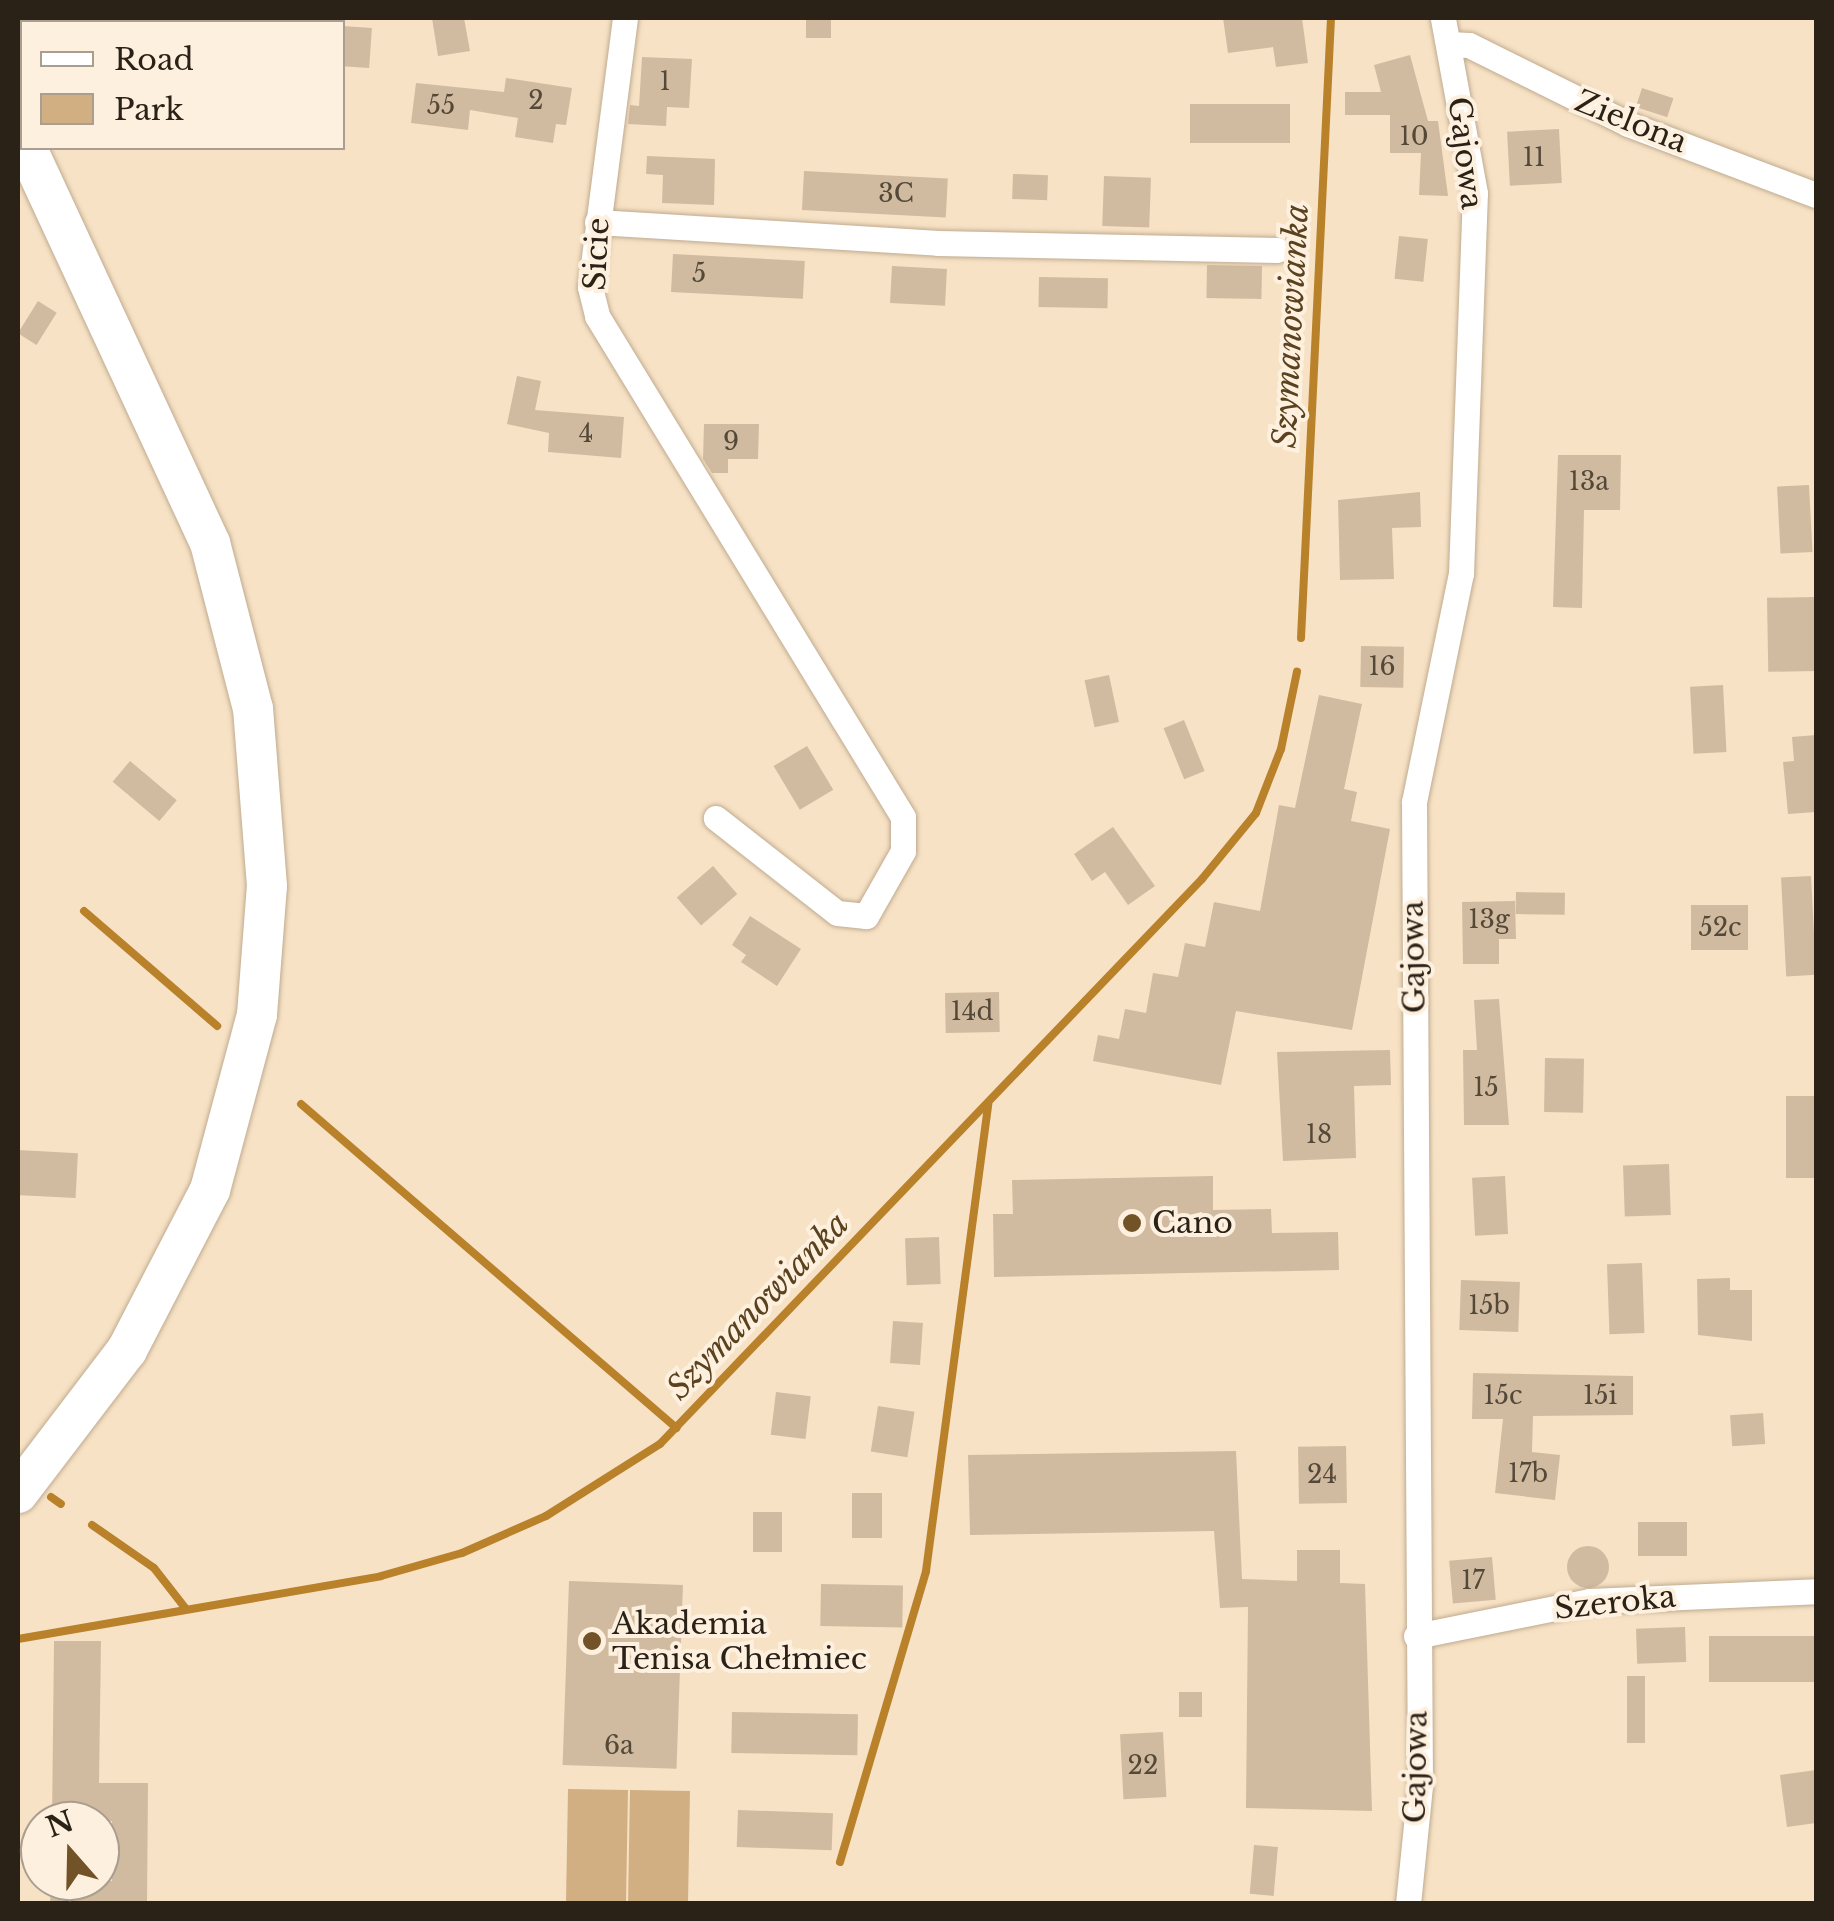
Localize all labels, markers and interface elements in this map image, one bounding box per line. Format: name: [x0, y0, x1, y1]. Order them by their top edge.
legend: [20, 20, 345, 150]
text: Road: [114, 41, 194, 78]
house number: 1: [659, 67, 671, 97]
street label: Zielona: [1570, 83, 1692, 161]
house number: 2: [528, 86, 544, 116]
text: Park: [114, 91, 184, 128]
house number: 55: [427, 91, 455, 121]
street label: Gajowa: [1440, 95, 1490, 211]
house number: 10: [1400, 122, 1428, 152]
house number: 11: [1523, 143, 1545, 173]
house number: 3C: [878, 179, 914, 209]
water label: Szymanowianka: [1265, 203, 1317, 449]
street label: Sicie: [577, 217, 617, 291]
house number: 5: [692, 259, 706, 289]
house number: 4: [579, 419, 593, 449]
house number: 9: [723, 427, 739, 457]
house number: 13a: [1569, 467, 1609, 497]
house number: 16: [1368, 652, 1396, 682]
street label: Gajowa: [1395, 900, 1433, 1014]
house number: 13g: [1468, 905, 1510, 935]
house number: 52c: [1699, 913, 1741, 943]
house number: 14d: [951, 997, 993, 1027]
house number: 15: [1473, 1073, 1499, 1103]
house number: 18: [1306, 1120, 1332, 1150]
water label: Szymanowianka: [659, 1205, 857, 1407]
place label: Cano: [1152, 1205, 1233, 1241]
marker: Cano: [1121, 1212, 1143, 1234]
house number: 15b: [1468, 1291, 1510, 1321]
house number: 15c: [1484, 1381, 1522, 1411]
house number: 15i: [1583, 1381, 1617, 1411]
house number: 17b: [1508, 1459, 1548, 1489]
house number: 24: [1307, 1460, 1337, 1490]
house number: 17: [1461, 1566, 1485, 1596]
street label: Szeroka: [1553, 1579, 1677, 1627]
place label: Akademia Tenisa Chełmiec: [612, 1606, 867, 1676]
marker: Akademia Tenisa Chełmiec: [581, 1630, 603, 1652]
street label: Gajowa: [1397, 1710, 1435, 1824]
house number: 6a: [604, 1731, 634, 1761]
house number: 22: [1128, 1751, 1158, 1781]
north arrow: [20, 1801, 120, 1901]
text: N: [42, 1803, 79, 1845]

